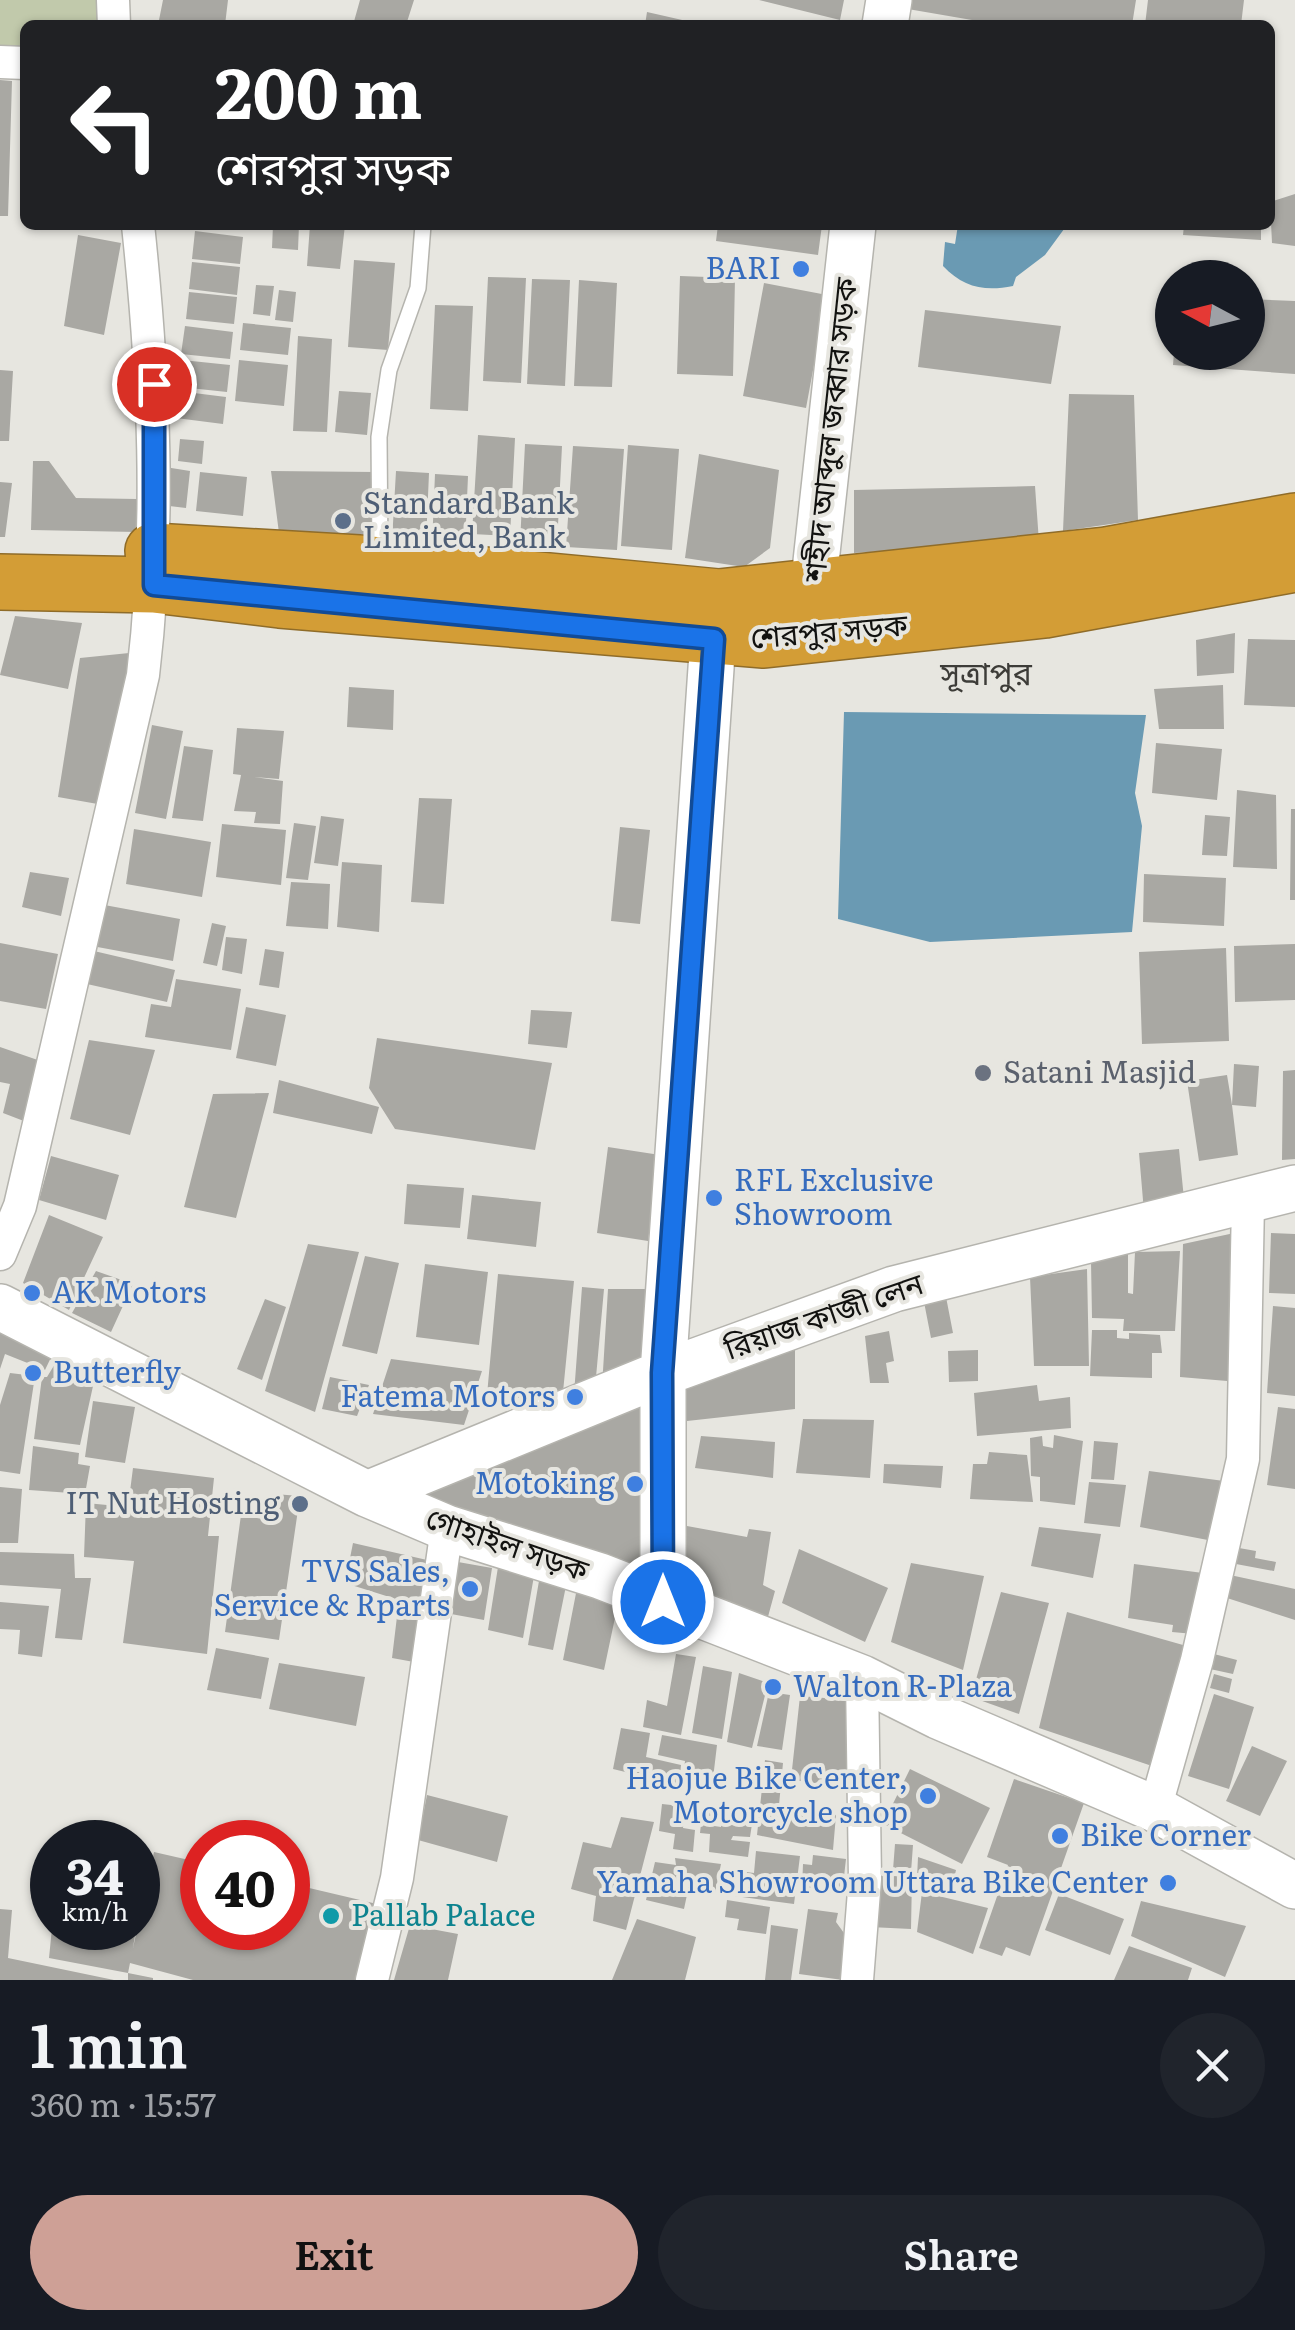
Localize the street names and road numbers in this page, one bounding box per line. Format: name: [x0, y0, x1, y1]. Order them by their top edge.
street label: শহীদ আব্দুল জব্বার সড়ক: [790, 274, 866, 585]
street label: শেরপুর সড়ক: [748, 600, 910, 658]
street label: রিয়াজ কাজী লেন: [717, 1259, 929, 1369]
street label: গোহাইল সড়ক: [421, 1494, 596, 1591]

